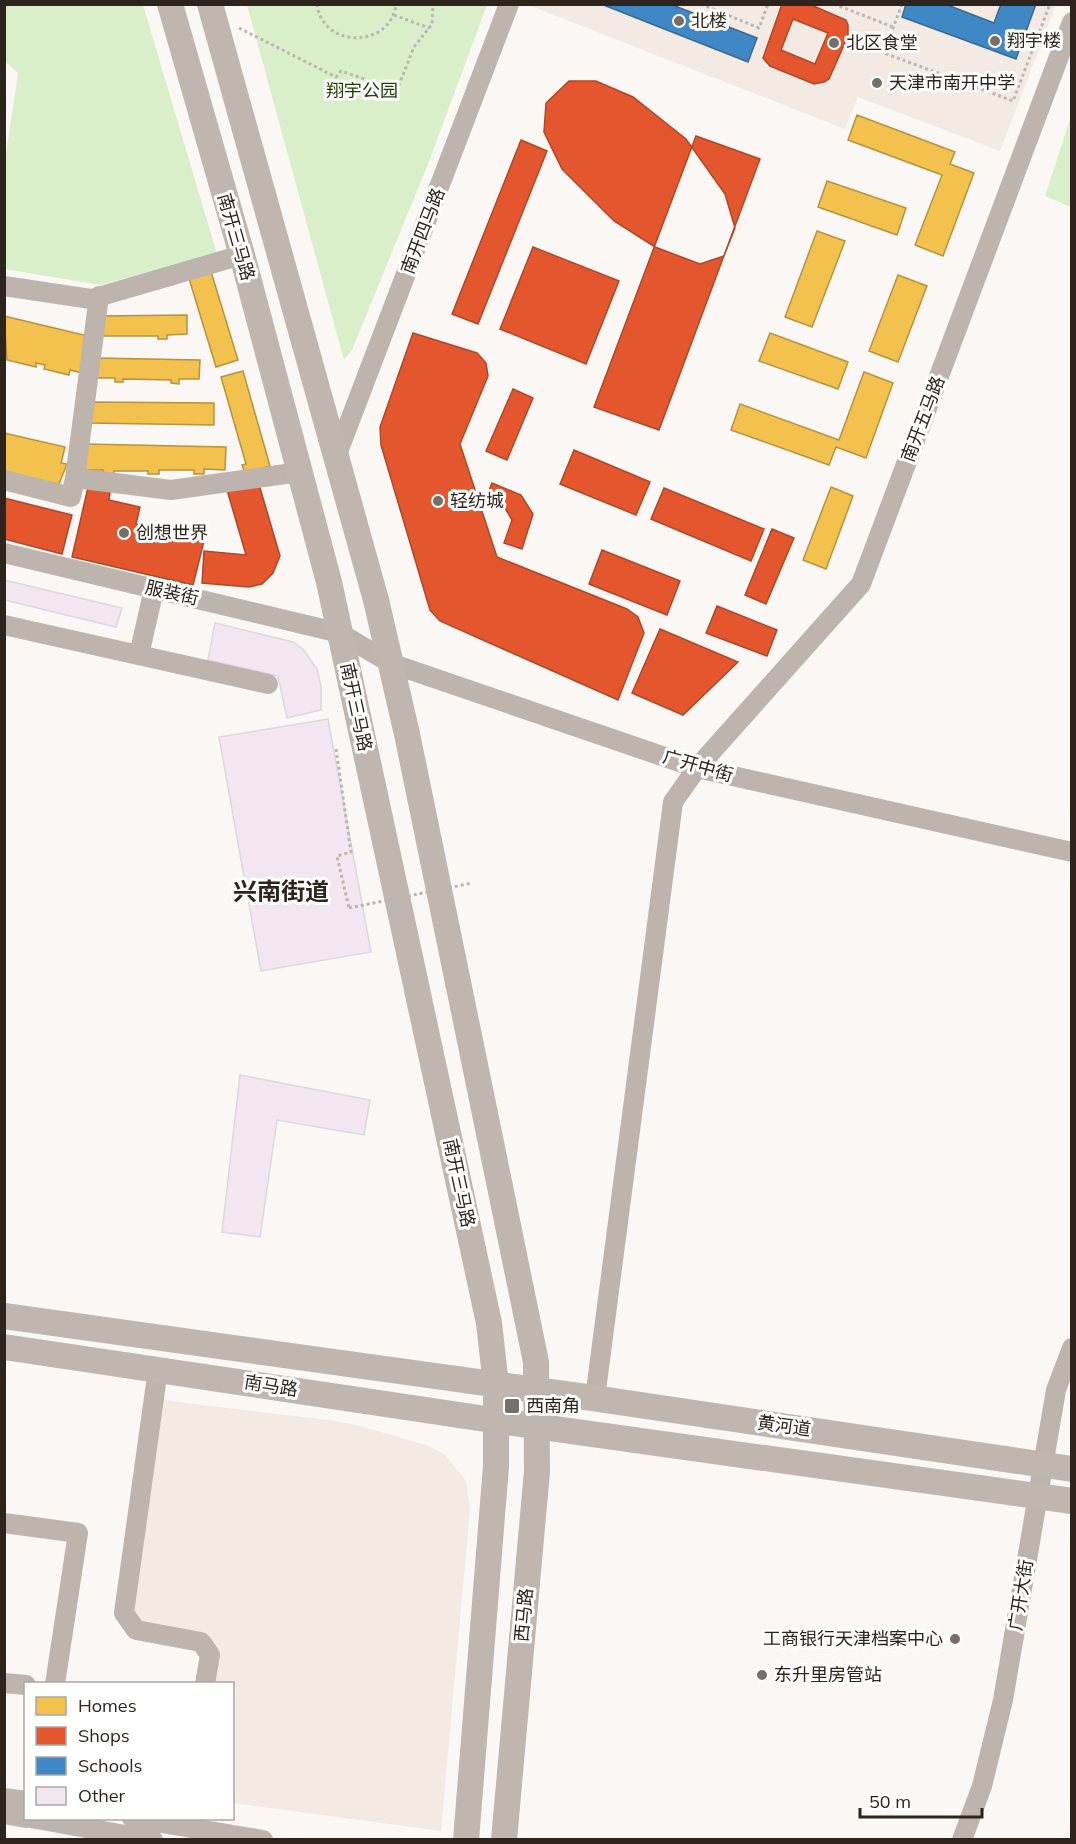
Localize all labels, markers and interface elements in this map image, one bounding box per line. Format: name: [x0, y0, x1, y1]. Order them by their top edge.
place label: 北楼: [691, 9, 727, 32]
marker: 北楼: [672, 14, 686, 28]
place label: 翔宇楼: [1007, 29, 1061, 52]
place label: 北区食堂: [846, 31, 918, 54]
marker: 翔宇楼: [988, 34, 1002, 48]
marker: 北区食堂: [827, 36, 841, 50]
place label: 天津市南开中学: [889, 71, 1015, 94]
marker: 天津市南开中学: [870, 76, 884, 90]
park label: 翔宇公园: [326, 79, 398, 102]
street label: 南开四马路: [396, 185, 449, 277]
street label: 南开三马路: [213, 190, 260, 283]
street label: 南开五马路: [896, 373, 949, 465]
place label: 轻纺城: [450, 489, 504, 512]
marker: 轻纺城: [431, 494, 445, 508]
place label: 创想世界: [136, 521, 208, 544]
marker: 创想世界: [117, 526, 131, 540]
street label: 服装街: [143, 575, 201, 610]
street label: 南开三马路: [336, 660, 377, 753]
street label: 广开中街: [660, 745, 736, 786]
district label: 兴南街道: [233, 876, 329, 906]
street label: 南开三马路: [439, 1136, 480, 1229]
street label: 南马路: [243, 1370, 300, 1401]
place label: 西南角: [526, 1394, 580, 1417]
marker: 西南角: [503, 1397, 521, 1415]
street label: 黄河道: [756, 1410, 812, 1441]
street label: 广开大街: [1004, 1558, 1037, 1632]
street label: 西马路: [510, 1587, 537, 1643]
place label: 工商银行天津档案中心: [763, 1627, 943, 1650]
marker: 工商银行天津档案中心: [948, 1632, 962, 1646]
place label: 东升里房管站: [774, 1663, 882, 1686]
marker: 东升里房管站: [755, 1668, 769, 1682]
legend: [24, 1682, 234, 1820]
text: Homes: [78, 1694, 137, 1717]
text: Shops: [78, 1724, 130, 1747]
text: Schools: [78, 1754, 143, 1777]
scale bar: [860, 1781, 982, 1819]
text: Other: [78, 1784, 126, 1807]
text: 50 m: [869, 1790, 911, 1813]

